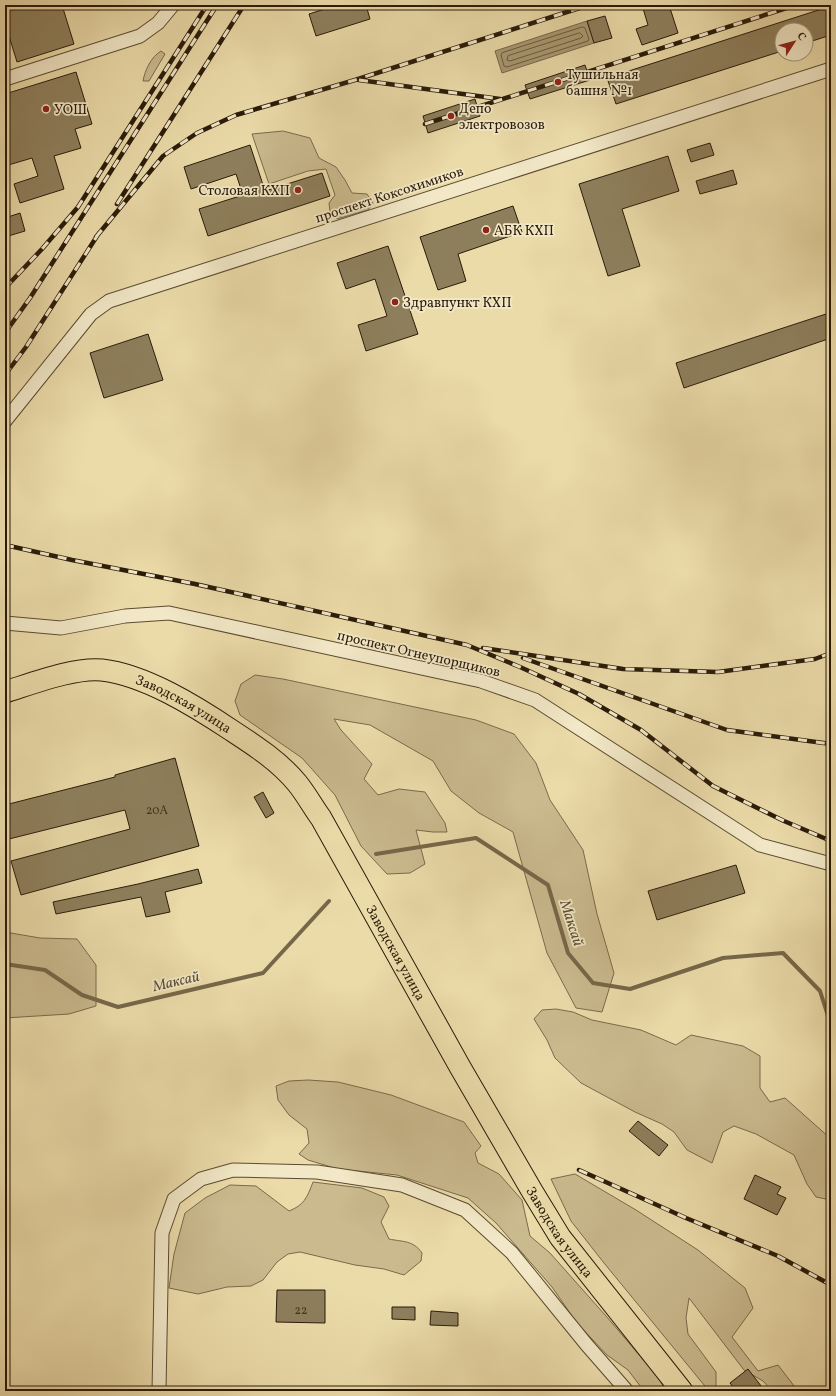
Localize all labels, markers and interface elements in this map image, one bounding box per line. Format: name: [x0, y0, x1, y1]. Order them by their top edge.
north arrow: [774, 22, 814, 62]
text: С: [793, 30, 809, 44]
place label: Тушильная башня №1: [566, 66, 638, 101]
marker: Тушильная башня №1: [553, 77, 563, 87]
place label: Депо электровозов: [459, 100, 545, 135]
place label: УОШ: [54, 101, 87, 120]
marker: УОШ: [41, 104, 51, 114]
marker: Депо электровозов: [446, 111, 456, 121]
street label: проспект Коксохимиков: [313, 162, 466, 228]
place label: Столовая КХП: [198, 182, 290, 201]
marker: Столовая КХП: [293, 185, 303, 195]
place label: АБК КХП: [494, 222, 554, 241]
marker: АБК КХП: [481, 225, 491, 235]
place label: Здравпункт КХП: [403, 294, 512, 313]
marker: Здравпункт КХП: [390, 297, 400, 307]
street label: проспект Огнеупорщиков: [335, 626, 502, 683]
street label: Заводская улица: [132, 671, 235, 739]
house number: 20А: [146, 803, 169, 819]
water label: Максай: [553, 897, 588, 950]
street label: Заводская улица: [360, 902, 429, 1005]
water label: Максай: [150, 967, 202, 998]
street label: Заводская улица: [521, 1184, 597, 1282]
house number: 22: [295, 1303, 307, 1319]

